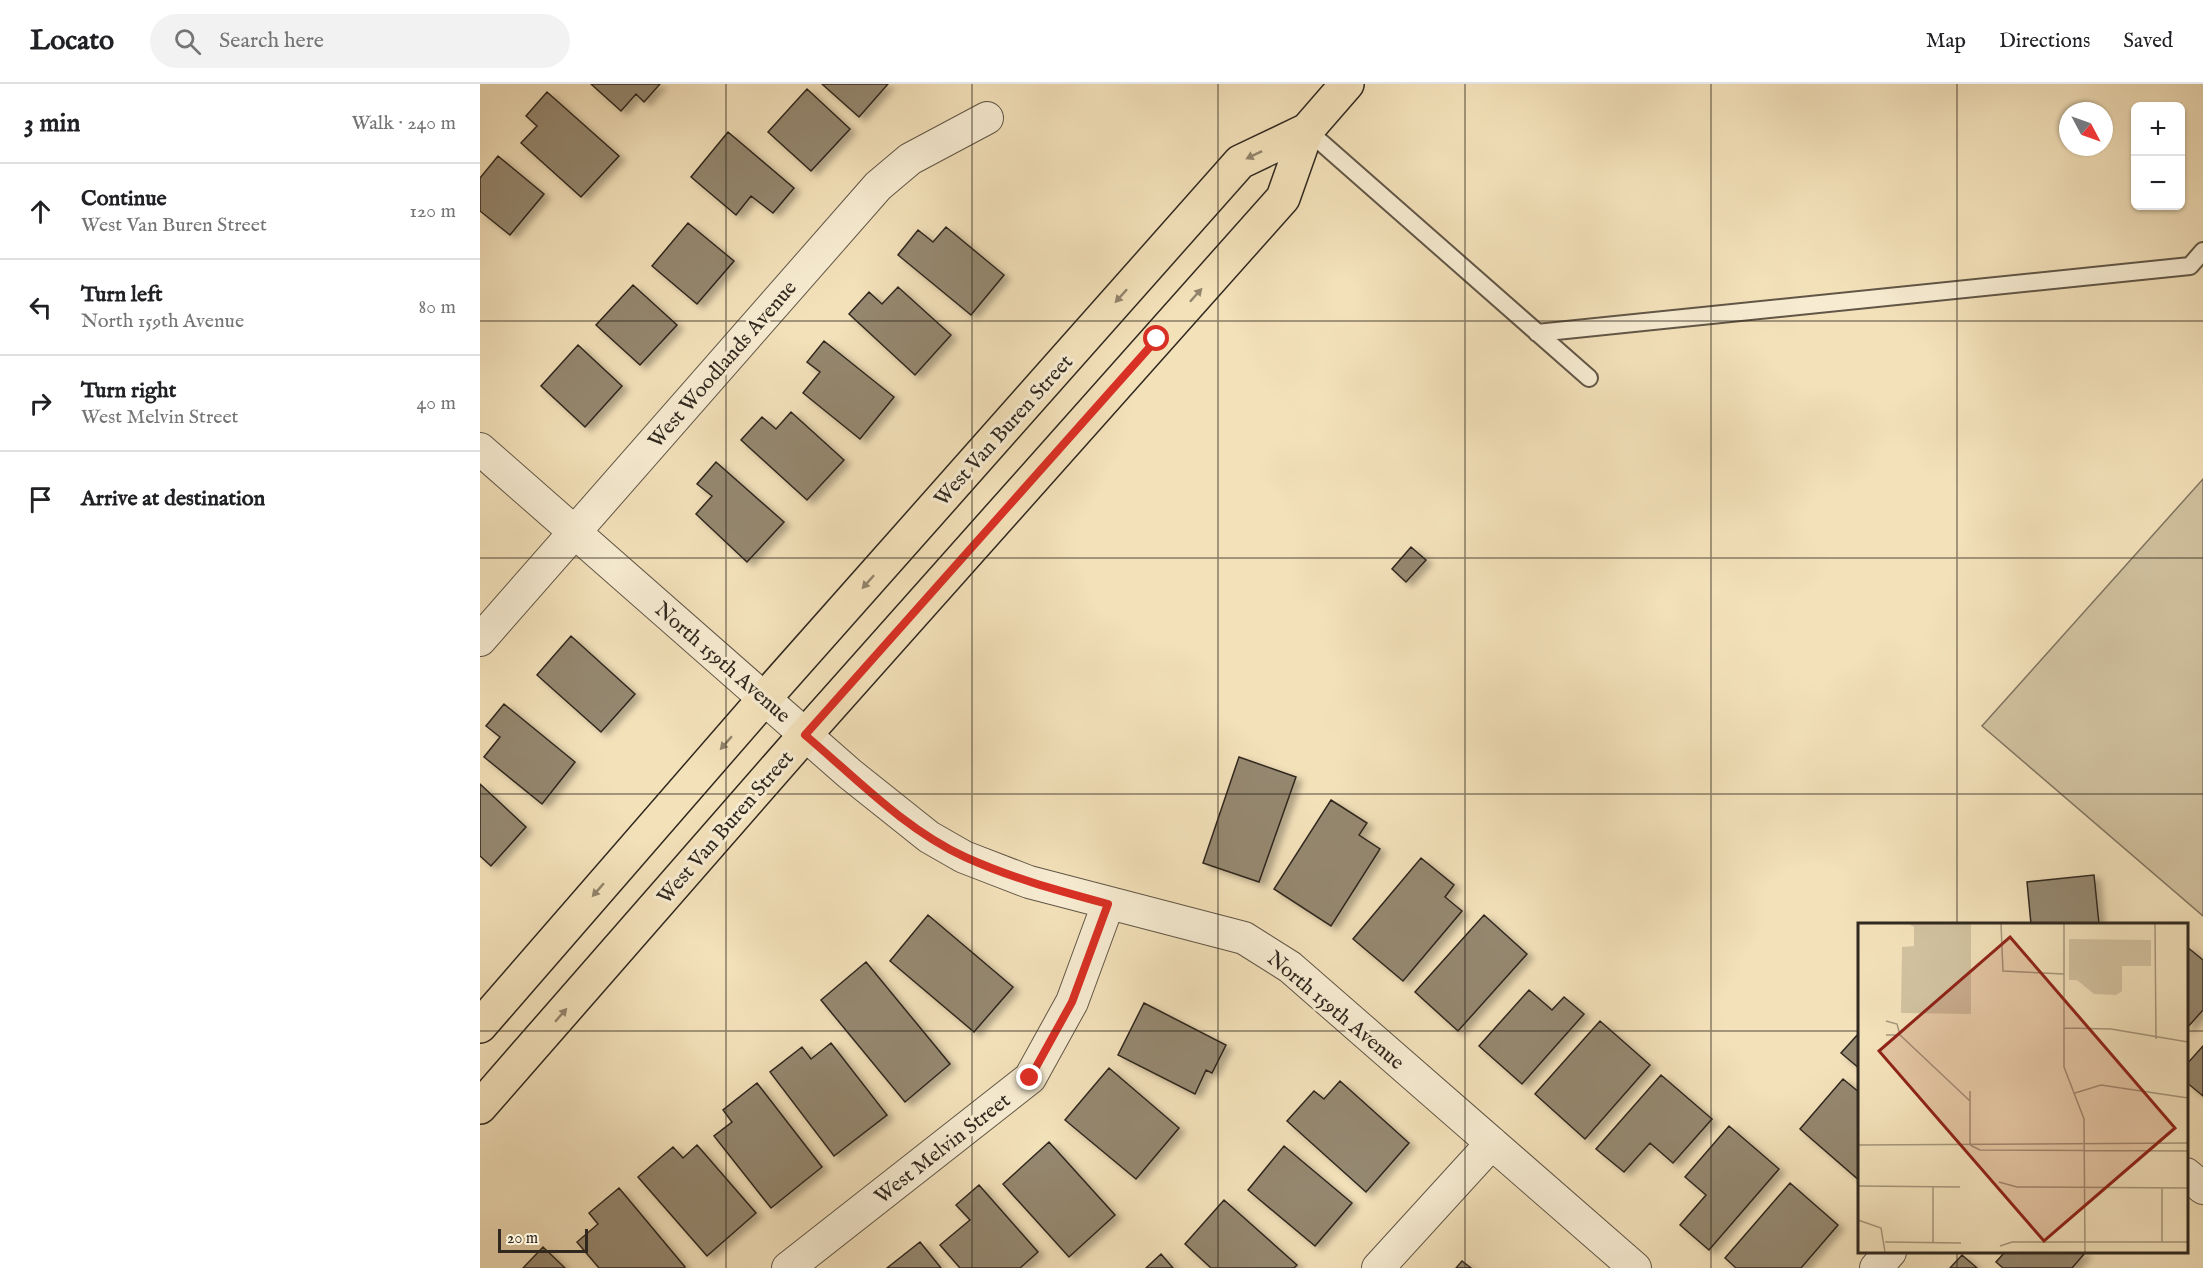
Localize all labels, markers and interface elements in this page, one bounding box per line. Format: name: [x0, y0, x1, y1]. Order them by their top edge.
search box: [150, 14, 570, 68]
text: Locato: [30, 24, 114, 59]
icon: search: [171, 25, 204, 58]
text: Search here: [219, 27, 324, 55]
text: Map: [1926, 28, 1966, 55]
text: Directions: [1999, 28, 2090, 55]
text: Saved: [2123, 28, 2173, 55]
north arrow: [2059, 102, 2113, 156]
map controls: [2131, 102, 2185, 210]
button: +: [2131, 102, 2185, 156]
text: 3 min: [24, 107, 80, 140]
text: Walk · 240 m: [351, 111, 456, 136]
one-way arrow: [1246, 151, 1263, 160]
button: −: [2131, 156, 2185, 210]
text: Continue: [81, 185, 167, 213]
icon: ahead: [24, 195, 57, 228]
text: 120 m: [410, 199, 456, 224]
text: West Van Buren Street: [81, 213, 267, 238]
street label: West Woodlands Avenue: [643, 275, 804, 455]
text: Turn left: [81, 281, 163, 309]
one-way arrow: [1115, 288, 1128, 303]
one-way arrow: [1189, 288, 1202, 303]
icon: left: [24, 291, 57, 324]
text: 80 m: [419, 295, 456, 320]
text: North 159th Avenue: [81, 309, 244, 334]
route start: [1143, 325, 1169, 351]
street label: West Van Buren Street: [929, 349, 1079, 513]
text: Turn right: [81, 377, 176, 405]
icon: right: [24, 387, 57, 420]
text: 40 m: [417, 391, 456, 416]
text: West Melvin Street: [81, 405, 238, 430]
icon: arrive: [24, 483, 57, 516]
text: Arrive at destination: [81, 485, 265, 513]
one-way arrow: [862, 574, 875, 589]
street label: North 159th Avenue: [649, 597, 796, 730]
one-way arrow: [720, 735, 733, 750]
street label: West Van Buren Street: [652, 746, 800, 910]
one-way arrow: [592, 882, 605, 897]
inset map: [1858, 923, 2188, 1253]
street label: North 159th Avenue: [1261, 946, 1410, 1077]
one-way arrow: [554, 1008, 567, 1023]
route end: [1016, 1064, 1042, 1090]
street label: West Melvin Street: [869, 1088, 1016, 1211]
scale bar: [498, 1226, 588, 1254]
text: 20 m: [507, 1229, 538, 1249]

